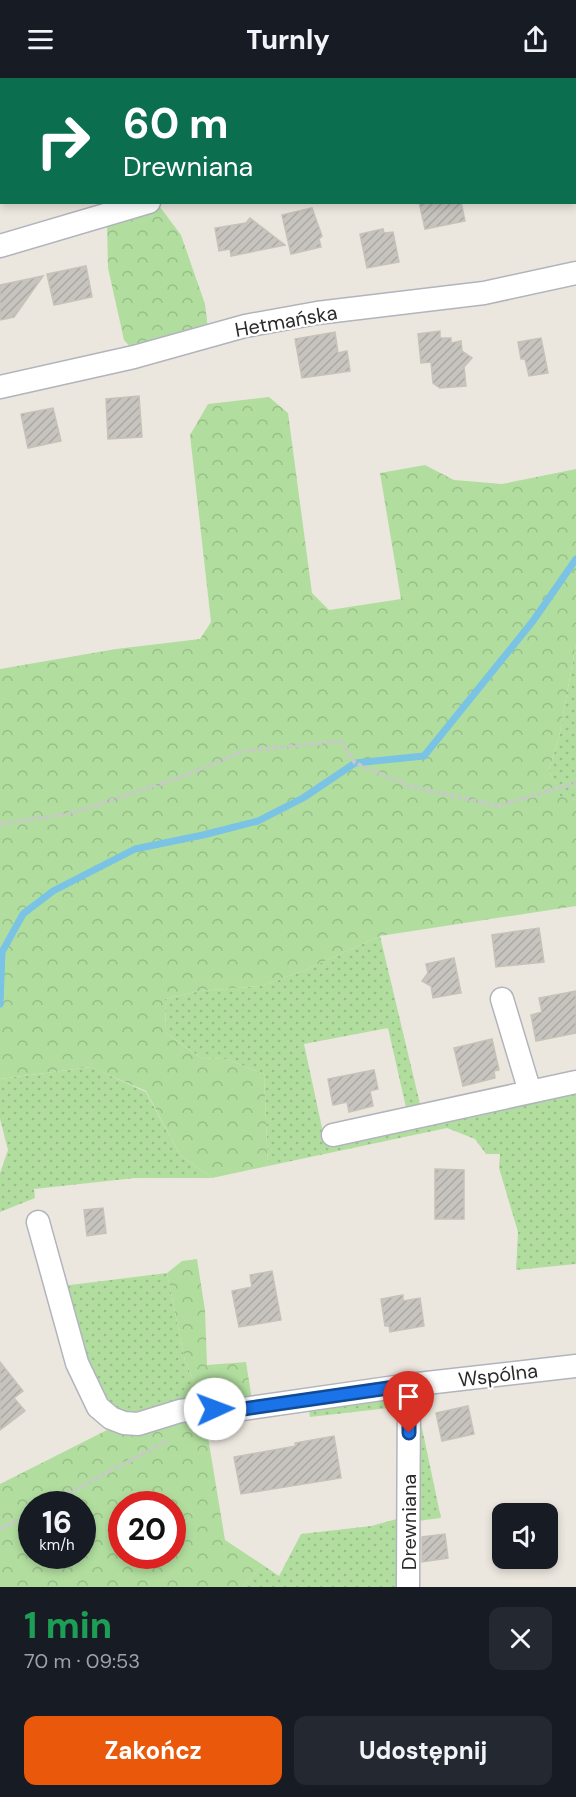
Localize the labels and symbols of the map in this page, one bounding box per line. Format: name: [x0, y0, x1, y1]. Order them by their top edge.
street label: Hetmańska: [233, 299, 339, 343]
street label: Wspólna: [457, 1357, 539, 1393]
pin: [383, 1371, 434, 1433]
position arrow: [183, 1377, 247, 1441]
street label: Drewniana: [396, 1474, 422, 1570]
speed limit sign: 20: [108, 1491, 186, 1569]

